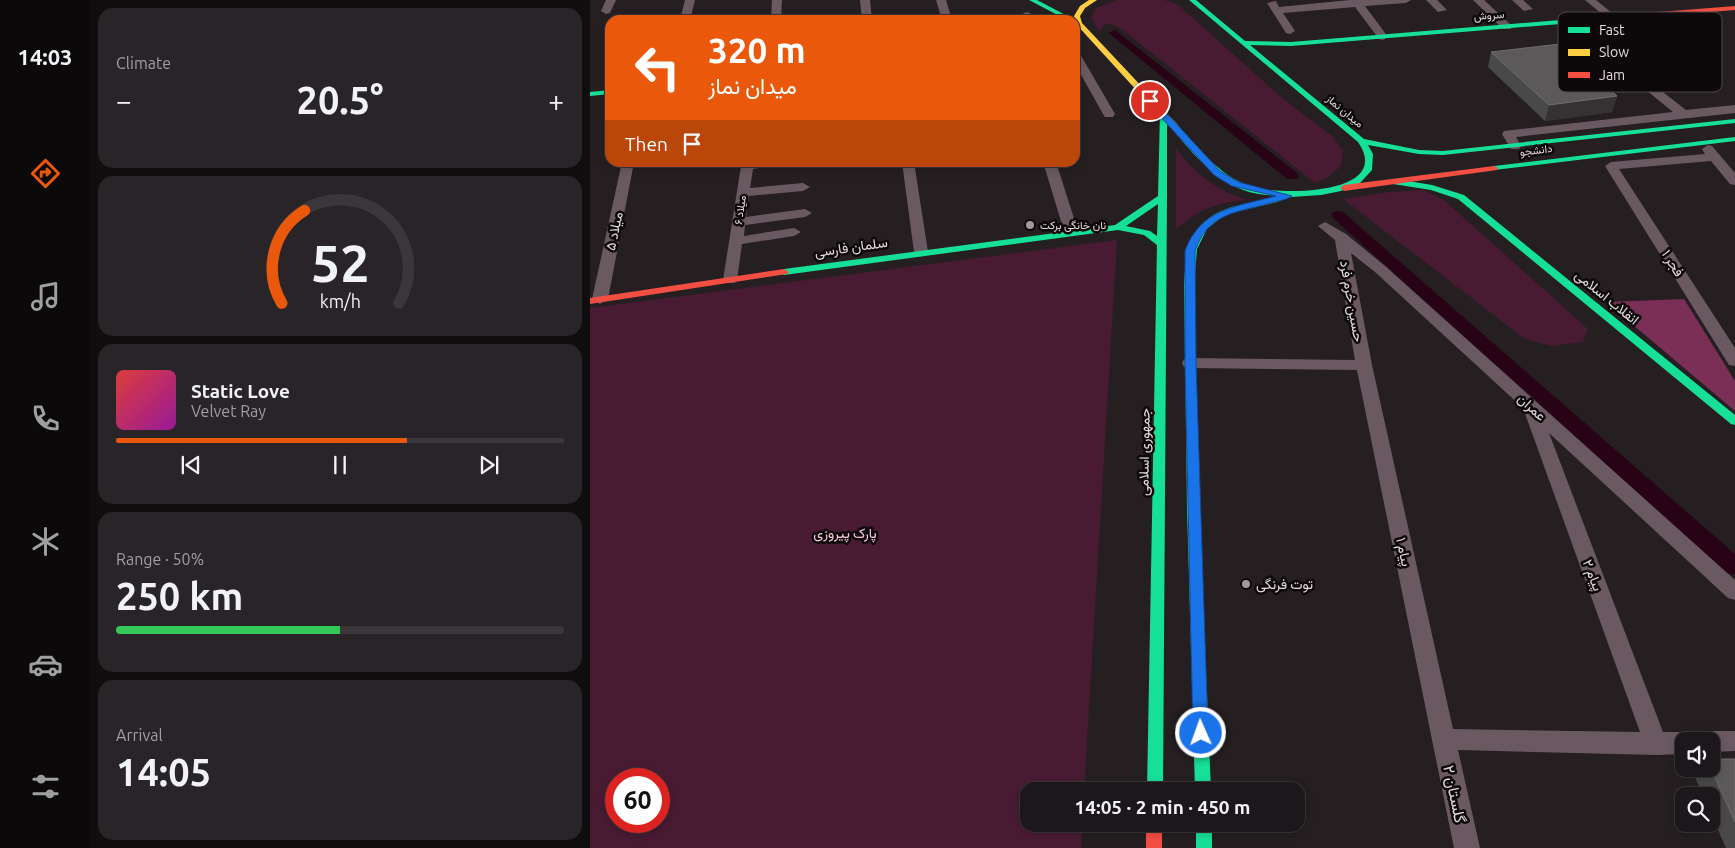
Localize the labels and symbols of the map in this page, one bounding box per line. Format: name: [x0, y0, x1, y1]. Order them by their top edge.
street label: سروش: [1473, 8, 1505, 23]
legend: [1558, 12, 1722, 92]
text: Fast: [1599, 22, 1625, 38]
text: Slow: [1599, 44, 1629, 60]
text: Jam: [1599, 67, 1625, 83]
pin: [1129, 80, 1171, 122]
street label: میدان نماز: [1323, 92, 1366, 131]
street label: دانشجو: [1519, 142, 1553, 159]
street label: میلاد ۶: [732, 194, 749, 226]
street label: میلاد ۵: [602, 210, 626, 252]
marker: نان خانگی برکت: [1024, 219, 1036, 231]
place label: نان خانگی برکت: [1040, 219, 1106, 232]
street label: سلمان فارسی: [813, 234, 889, 261]
street label: فجر ۱: [1658, 247, 1687, 280]
street label: حسین خرم فرد: [1336, 259, 1367, 343]
street label: انقلاب اسلامی: [1571, 266, 1642, 328]
street label: عمران: [1514, 390, 1549, 425]
street label: جمهوری اسلامی: [1135, 408, 1154, 496]
park label: پارک پیروزی: [813, 525, 877, 543]
street label: پیام ۱: [1391, 536, 1415, 568]
street label: پیام ۲: [1578, 557, 1606, 594]
place label: توت فرنگی: [1256, 576, 1313, 593]
marker: توت فرنگی: [1240, 578, 1252, 590]
position arrow: [1174, 706, 1226, 758]
street label: گلستان ۲: [1439, 763, 1470, 825]
speed limit sign: 60: [605, 768, 670, 833]

